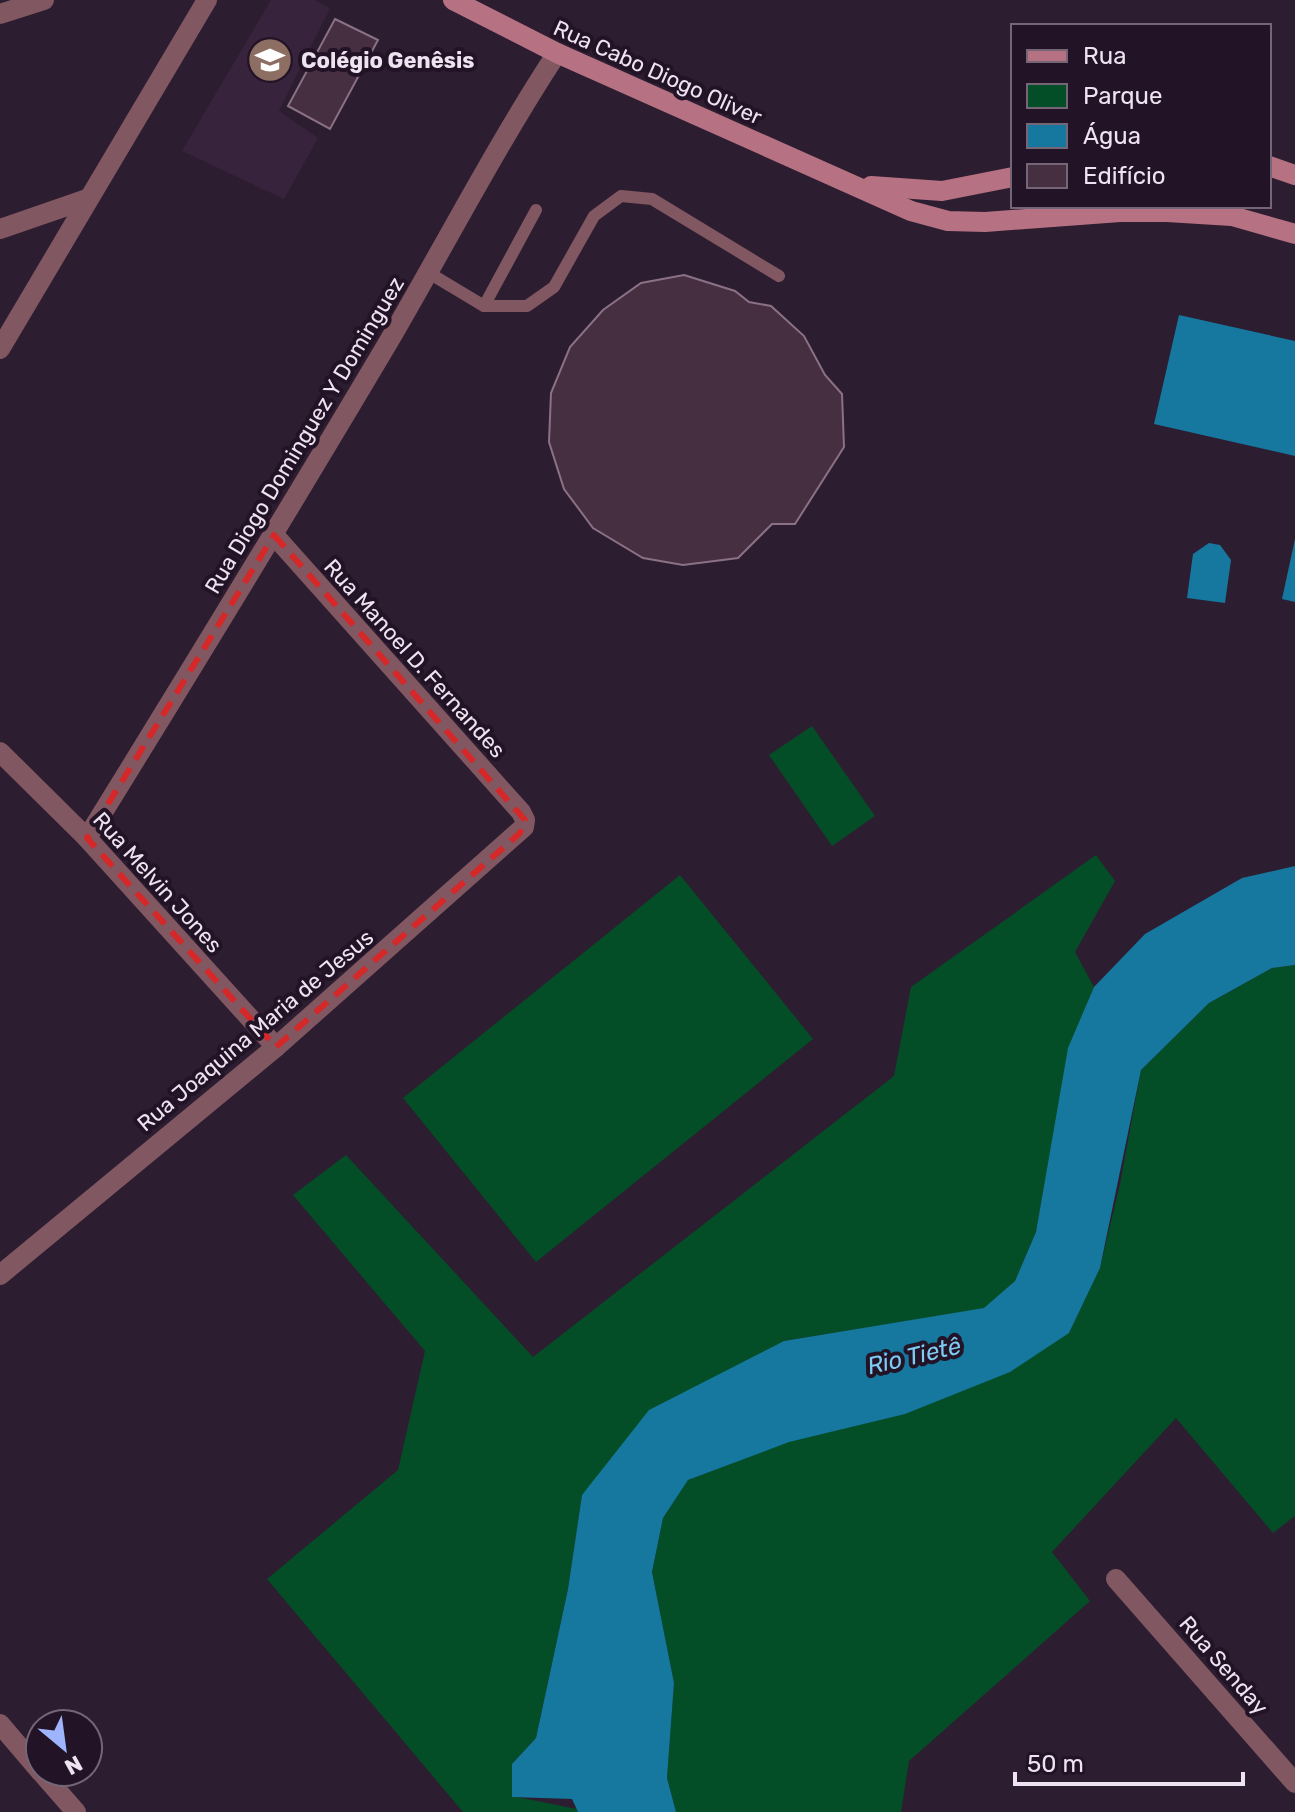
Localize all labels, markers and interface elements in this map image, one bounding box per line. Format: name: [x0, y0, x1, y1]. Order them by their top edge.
street label: Rua Cabo Diogo Oliver: [549, 14, 767, 131]
legend: [1011, 24, 1271, 208]
school or university icon: Colégio Genêsis: [246, 36, 294, 84]
text: Rua: [1083, 42, 1126, 70]
place label: Colégio Genêsis: [301, 47, 474, 74]
text: Parque: [1083, 82, 1162, 110]
text: Água: [1083, 122, 1141, 150]
text: Edifício: [1083, 162, 1166, 190]
street label: Rua Diogo Dominguez Y Dominguez: [199, 272, 410, 599]
street label: Rua Manoel D. Fernandes: [318, 553, 511, 763]
street label: Rua Melvin Jones: [87, 806, 228, 958]
street label: Rua Joaquina Maria de Jesus: [132, 924, 379, 1137]
water label: Rio Tietê: [864, 1332, 964, 1380]
street label: Rua Senday: [1174, 1611, 1274, 1720]
north arrow: [24, 1708, 104, 1788]
scale bar: [1015, 1736, 1243, 1786]
text: N: [60, 1749, 87, 1781]
text: 50 m: [1027, 1750, 1084, 1778]

